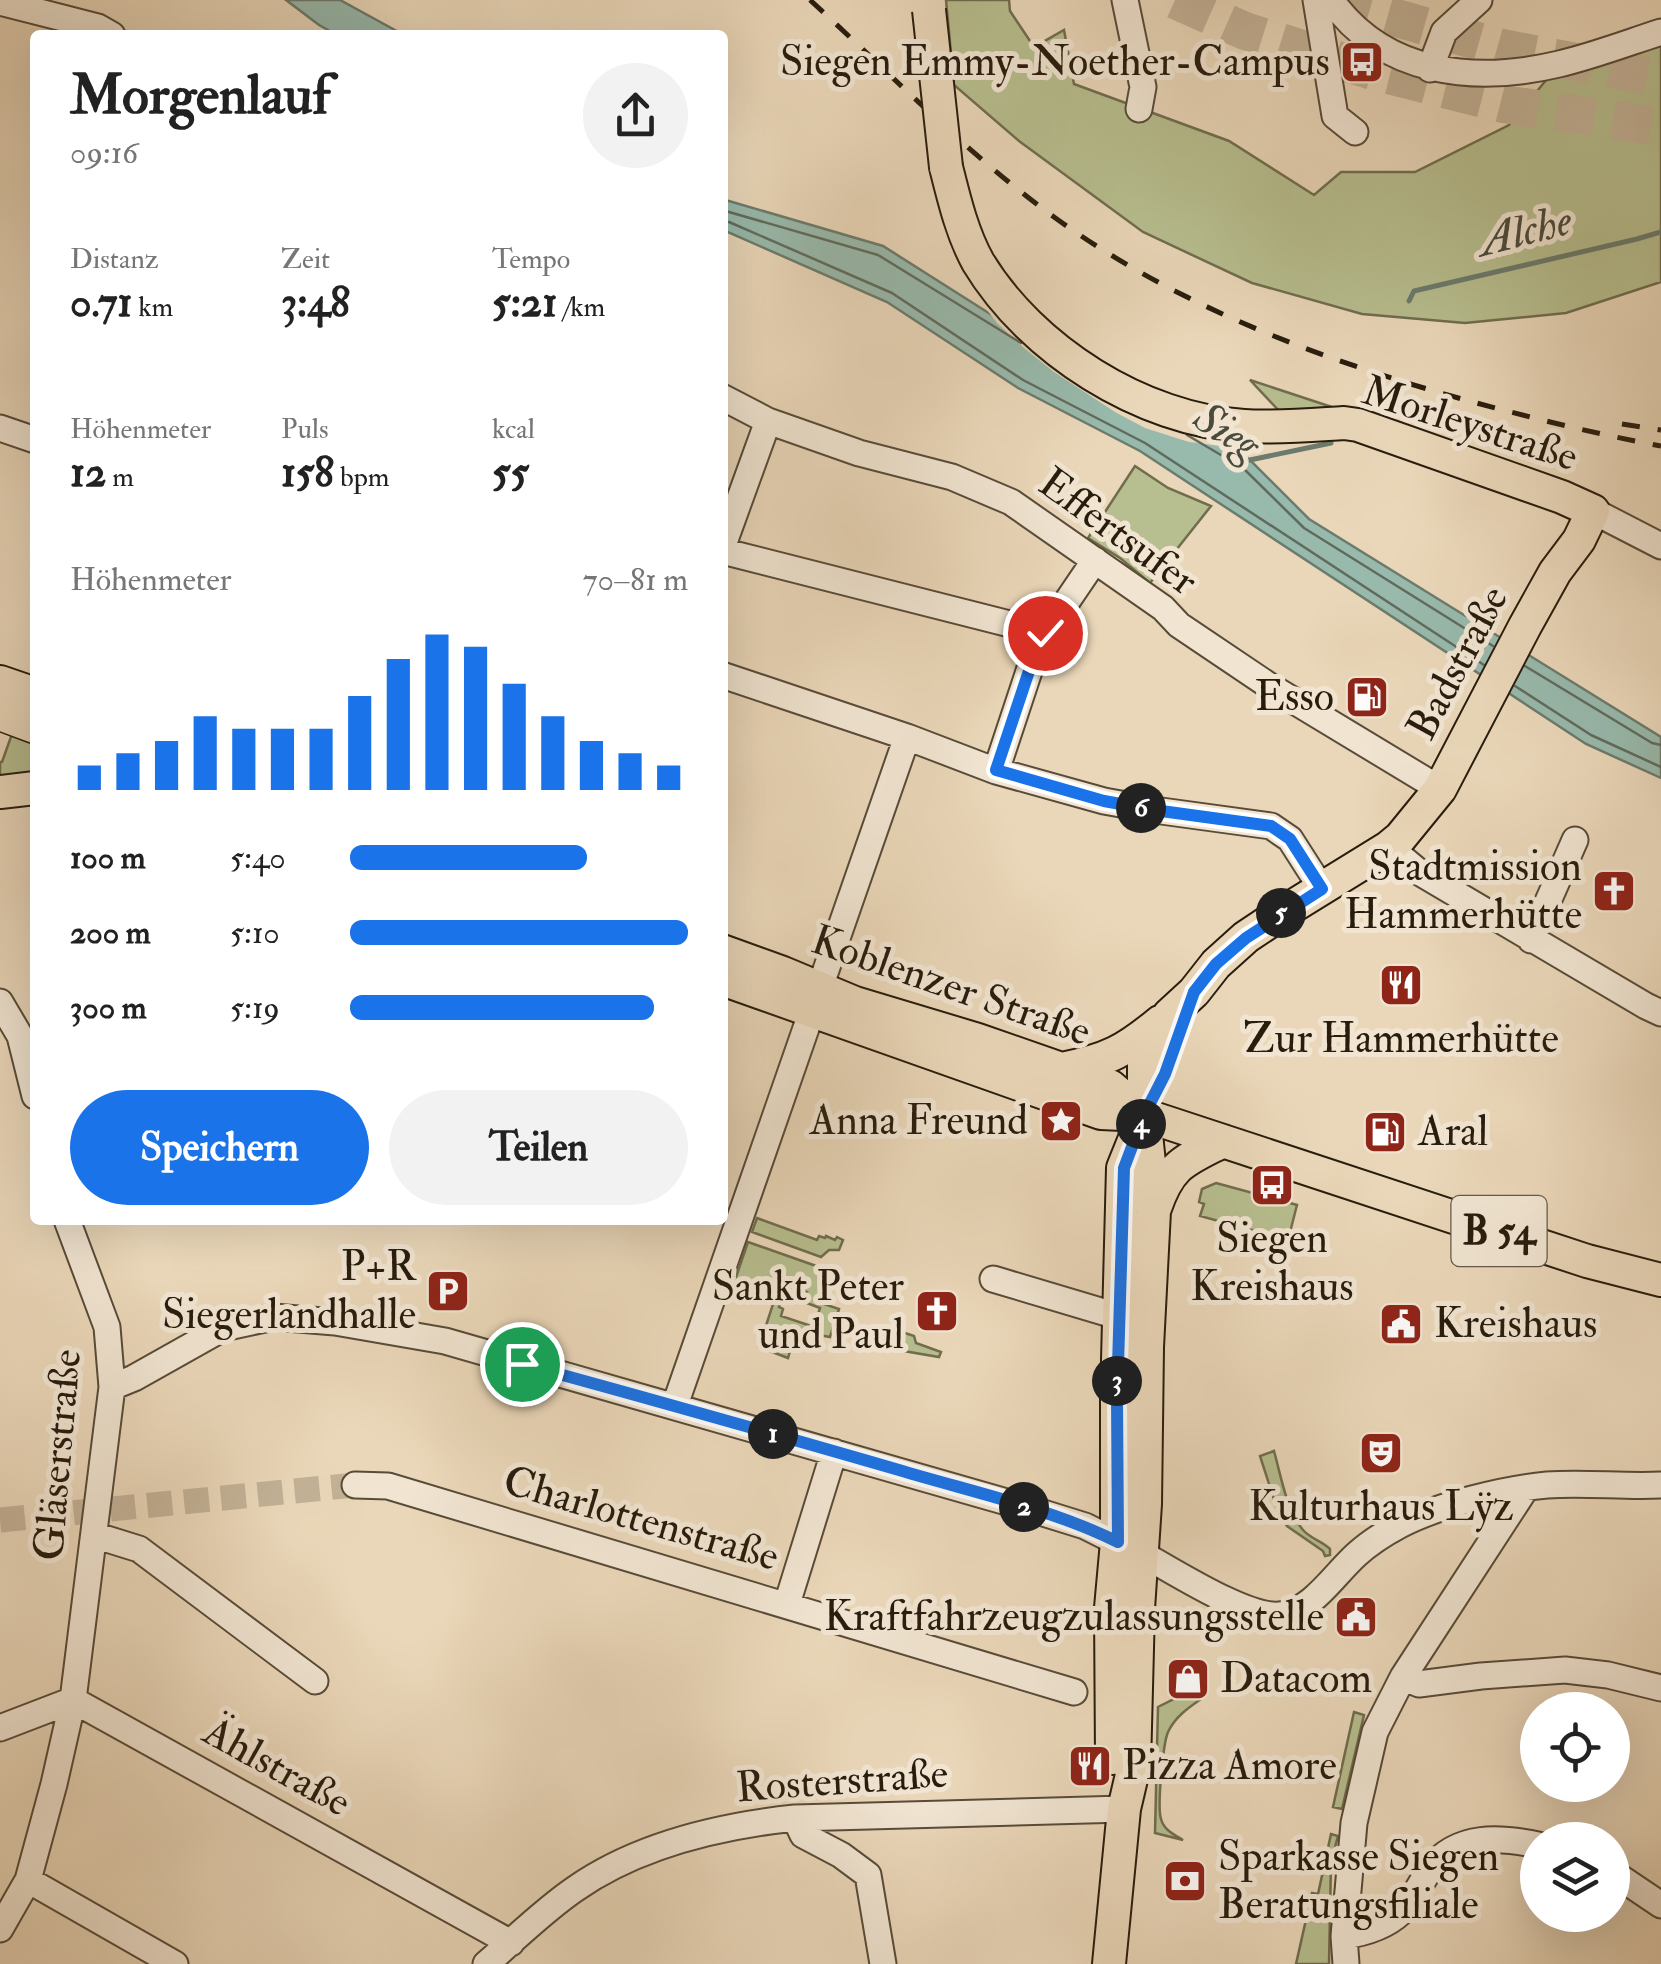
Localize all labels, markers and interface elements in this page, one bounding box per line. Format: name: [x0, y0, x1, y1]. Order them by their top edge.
place label: Siegen Emmy-Noether-Campus: [780, 36, 1330, 88]
bus stop icon: Siegen Emmy-Noether-Campus: [1339, 39, 1385, 85]
text: Morgenlauf: [70, 61, 330, 130]
button: share: [583, 63, 688, 168]
text: 09:16: [70, 133, 138, 173]
water label: Alche: [1469, 192, 1578, 271]
text: Distanz: [70, 242, 158, 277]
text: Zeit: [281, 242, 330, 277]
text: Tempo: [492, 242, 570, 277]
text: 0.71: [70, 277, 132, 329]
text: 3:48: [281, 277, 350, 329]
text: 5:21: [492, 277, 557, 329]
text: km: [132, 290, 173, 325]
text: /km: [557, 290, 605, 325]
street label: Morleystraße: [1356, 365, 1584, 483]
water label: Sieg: [1183, 389, 1272, 474]
text: Höhenmeter: [70, 412, 211, 447]
text: Puls: [281, 412, 329, 447]
text: kcal: [492, 412, 535, 447]
text: 12: [70, 447, 106, 499]
text: 158: [281, 447, 334, 499]
text: 55: [492, 447, 529, 499]
street label: Effertsufer: [1028, 457, 1208, 607]
text: m: [106, 460, 134, 495]
text: bpm: [334, 460, 390, 495]
text: Höhenmeter: [70, 560, 231, 600]
text: 70–81 m: [583, 560, 688, 600]
street label: Badstraße: [1396, 577, 1520, 749]
pin: [1003, 591, 1088, 676]
icon: check: [1018, 606, 1073, 661]
place label: Esso: [1255, 671, 1334, 723]
fuel station icon: Esso: [1344, 674, 1390, 720]
pin: 6: [1116, 783, 1166, 833]
text: 6: [1134, 790, 1148, 825]
text: 100 m: [70, 838, 146, 878]
text: 5:40: [230, 838, 286, 878]
place label: Stadtmission Hammerhütte: [1344, 841, 1582, 941]
church icon: Stadtmission Hammerhütte: [1591, 868, 1637, 914]
pin: 5: [1256, 888, 1306, 938]
text: 5: [1275, 895, 1287, 930]
text: 200 m: [70, 913, 151, 953]
text: 5:10: [230, 913, 280, 953]
street label: Koblenzer Straße: [805, 914, 1097, 1058]
restaurant icon: Zur Hammerhütte: [1378, 962, 1424, 1008]
text: 300 m: [70, 988, 147, 1028]
text: 5:19: [230, 988, 280, 1028]
place label: Zur Hammerhütte: [1243, 1013, 1559, 1065]
button: Speichern: [70, 1090, 369, 1205]
button: Teilen: [389, 1090, 688, 1205]
place label: Anna Freund: [809, 1095, 1028, 1147]
place icon: Anna Freund: [1038, 1098, 1084, 1144]
pin: 4: [1116, 1099, 1166, 1149]
text: 4: [1133, 1106, 1149, 1141]
place label: Aral: [1417, 1106, 1489, 1158]
fuel station icon: Aral: [1362, 1109, 1408, 1155]
bus stop icon: Siegen Kreishaus: [1249, 1162, 1295, 1208]
road number: B 54: [1452, 1196, 1546, 1266]
place label: Siegen Kreishaus: [1190, 1213, 1354, 1313]
place label: P+R Siegerlandhalle: [162, 1241, 417, 1341]
place label: Sankt Peter und Paul: [712, 1261, 904, 1361]
parking icon: P+R Siegerlandhalle: [425, 1268, 471, 1314]
church icon: Sankt Peter und Paul: [914, 1288, 960, 1334]
place label: Kreishaus: [1434, 1298, 1597, 1350]
public building icon: Kreishaus: [1378, 1301, 1424, 1347]
pin: [480, 1322, 565, 1407]
icon: arrive: [495, 1337, 550, 1392]
street label: Gläserstraße: [23, 1347, 93, 1563]
pin: 3: [1092, 1356, 1142, 1406]
text: 3: [1112, 1363, 1122, 1398]
pin: 1: [748, 1409, 798, 1459]
text: 1: [768, 1416, 778, 1451]
theatre icon: Kulturhaus Lÿz: [1358, 1430, 1404, 1476]
street label: Charlottenstraße: [497, 1455, 785, 1583]
place label: Kulturhaus Lÿz: [1248, 1481, 1514, 1533]
pin: 2: [999, 1482, 1049, 1532]
text: 2: [1017, 1489, 1031, 1524]
place label: Kraftfahrzeugzulassungsstelle: [824, 1591, 1324, 1643]
public building icon: Kraftfahrzeugzulassungsstelle: [1333, 1594, 1379, 1640]
place label: Datacom: [1220, 1653, 1372, 1705]
shop icon: Datacom: [1165, 1656, 1211, 1702]
map controls: [1520, 1692, 1630, 1932]
button: locate: [1520, 1692, 1630, 1802]
street label: Ählstraße: [193, 1705, 360, 1829]
place label: Pizza Amore: [1122, 1740, 1337, 1792]
restaurant icon: Pizza Amore: [1067, 1743, 1113, 1789]
street label: Rosterstraße: [734, 1748, 950, 1814]
button: layers: [1520, 1822, 1630, 1932]
place label: Sparkasse Siegen Beratungsfiliale: [1218, 1831, 1499, 1931]
bank icon: Sparkasse Siegen Beratungsfiliale: [1162, 1858, 1208, 1904]

